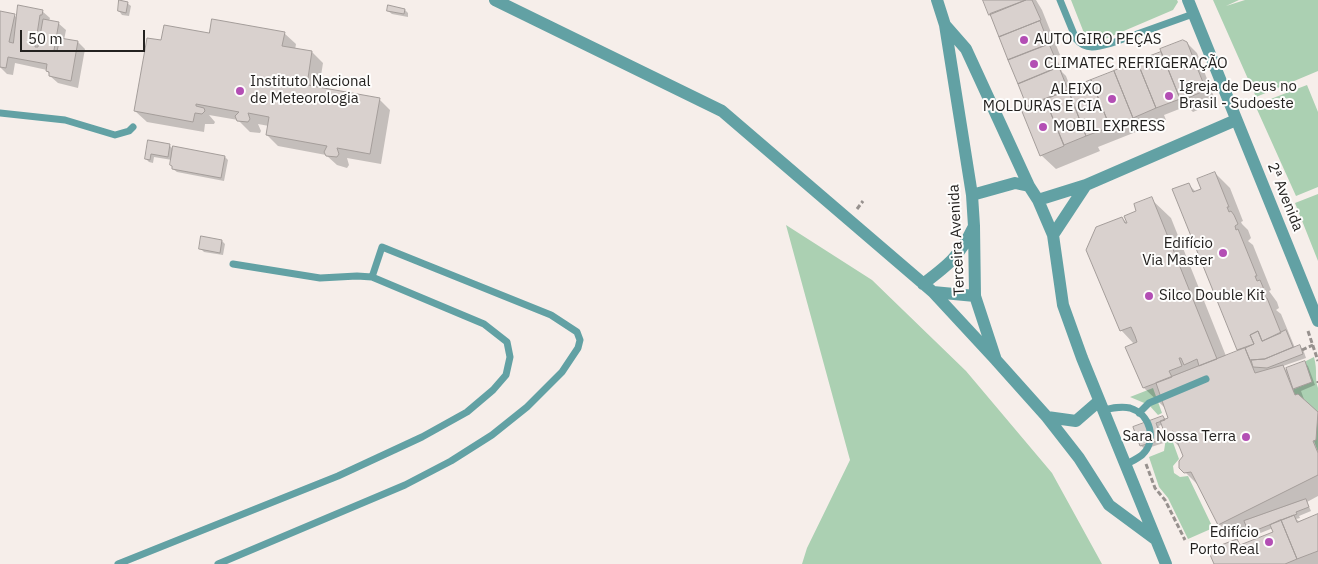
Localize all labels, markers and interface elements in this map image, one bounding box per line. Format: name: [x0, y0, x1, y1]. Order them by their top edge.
scale bar: [22, 20, 148, 52]
text: 50 m: [28, 29, 63, 48]
place label: AUTO GIRO PEÇAS: [1034, 31, 1162, 49]
marker: AUTO GIRO PEÇAS: [1018, 34, 1030, 46]
place label: CLIMATEC REFRIGERAÇÃO: [1044, 55, 1228, 73]
marker: CLIMATEC REFRIGERAÇÃO: [1028, 58, 1040, 70]
place label: Instituto Nacional de Meteorologia: [250, 73, 371, 108]
place label: Igreja de Deus no Brasil - Sudoeste: [1179, 78, 1297, 113]
place label: ALEIXO MOLDURAS E CIA: [983, 81, 1102, 116]
marker: Instituto Nacional de Meteorologia: [234, 85, 246, 97]
marker: Igreja de Deus no Brasil - Sudoeste: [1163, 90, 1175, 102]
marker: ALEIXO MOLDURAS E CIA: [1106, 93, 1118, 105]
place label: MOBIL EXPRESS: [1053, 118, 1165, 136]
marker: MOBIL EXPRESS: [1037, 121, 1049, 133]
street label: 2ª Avenida: [1263, 160, 1307, 234]
street label: Terceira Avenida: [945, 184, 969, 296]
place label: Edifício Via Master: [1142, 235, 1213, 270]
marker: Edifício Via Master: [1217, 247, 1229, 259]
place label: Silco Double Kit: [1159, 287, 1265, 305]
marker: Silco Double Kit: [1143, 290, 1155, 302]
place label: Sara Nossa Terra: [1122, 428, 1236, 446]
marker: Sara Nossa Terra: [1240, 431, 1252, 443]
place label: Edifício Porto Real: [1189, 524, 1259, 559]
marker: Edifício Porto Real: [1263, 536, 1275, 548]

